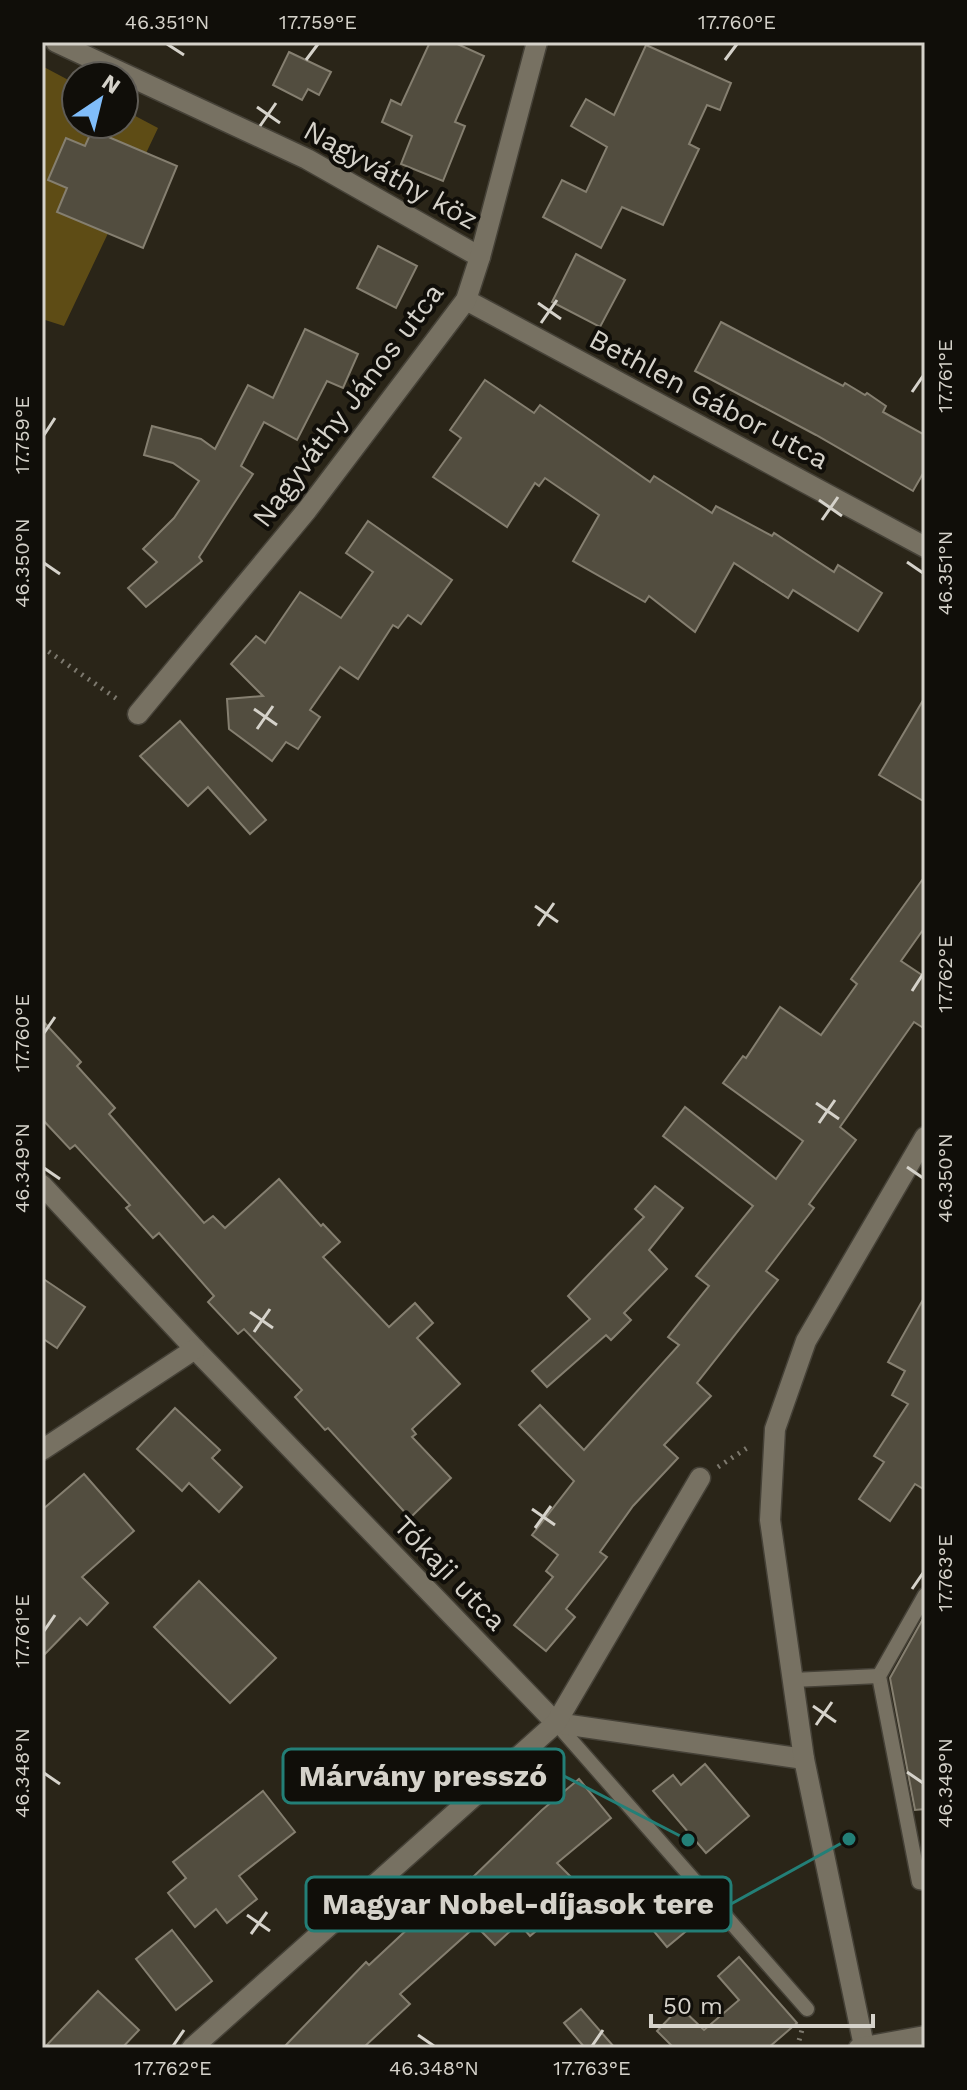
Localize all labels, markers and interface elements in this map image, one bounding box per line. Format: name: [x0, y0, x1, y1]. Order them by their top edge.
text: 46.351°N: [125, 10, 209, 34]
text: 17.759°E: [279, 10, 357, 34]
text: 17.760°E: [698, 10, 776, 34]
north arrow: [60, 60, 140, 140]
text: N: [97, 69, 125, 99]
street label: Nagyváthy köz: [298, 114, 484, 236]
street label: Nagyváthy János utca: [246, 277, 450, 533]
street label: Bethlen Gábor utca: [584, 322, 834, 476]
text: 17.761°E: [933, 339, 957, 413]
text: 17.759°E: [10, 396, 34, 474]
text: 46.350°N: [10, 518, 34, 608]
text: 46.351°N: [933, 531, 957, 615]
text: 17.762°E: [933, 935, 957, 1013]
text: 17.760°E: [10, 994, 34, 1072]
text: 46.349°N: [10, 1123, 34, 1213]
text: 46.350°N: [933, 1133, 957, 1223]
street label: Tókaji utca: [387, 1509, 513, 1637]
text: 17.763°E: [933, 1534, 957, 1612]
text: 17.761°E: [10, 1594, 34, 1668]
text: 46.348°N: [10, 1728, 34, 1818]
text: 46.349°N: [933, 1738, 957, 1828]
callout: Márvány presszó: [283, 1749, 564, 1803]
text: Márvány presszó: [299, 1758, 547, 1793]
callout: Magyar Nobel-díjasok tere: [306, 1877, 731, 1931]
text: Magyar Nobel-díjasok tere: [322, 1886, 714, 1921]
scale bar: [651, 1978, 873, 2028]
text: 50 m: [663, 1992, 723, 2020]
text: 17.762°E: [134, 2056, 212, 2080]
text: 46.348°N: [389, 2056, 479, 2080]
text: 17.763°E: [553, 2056, 631, 2080]

